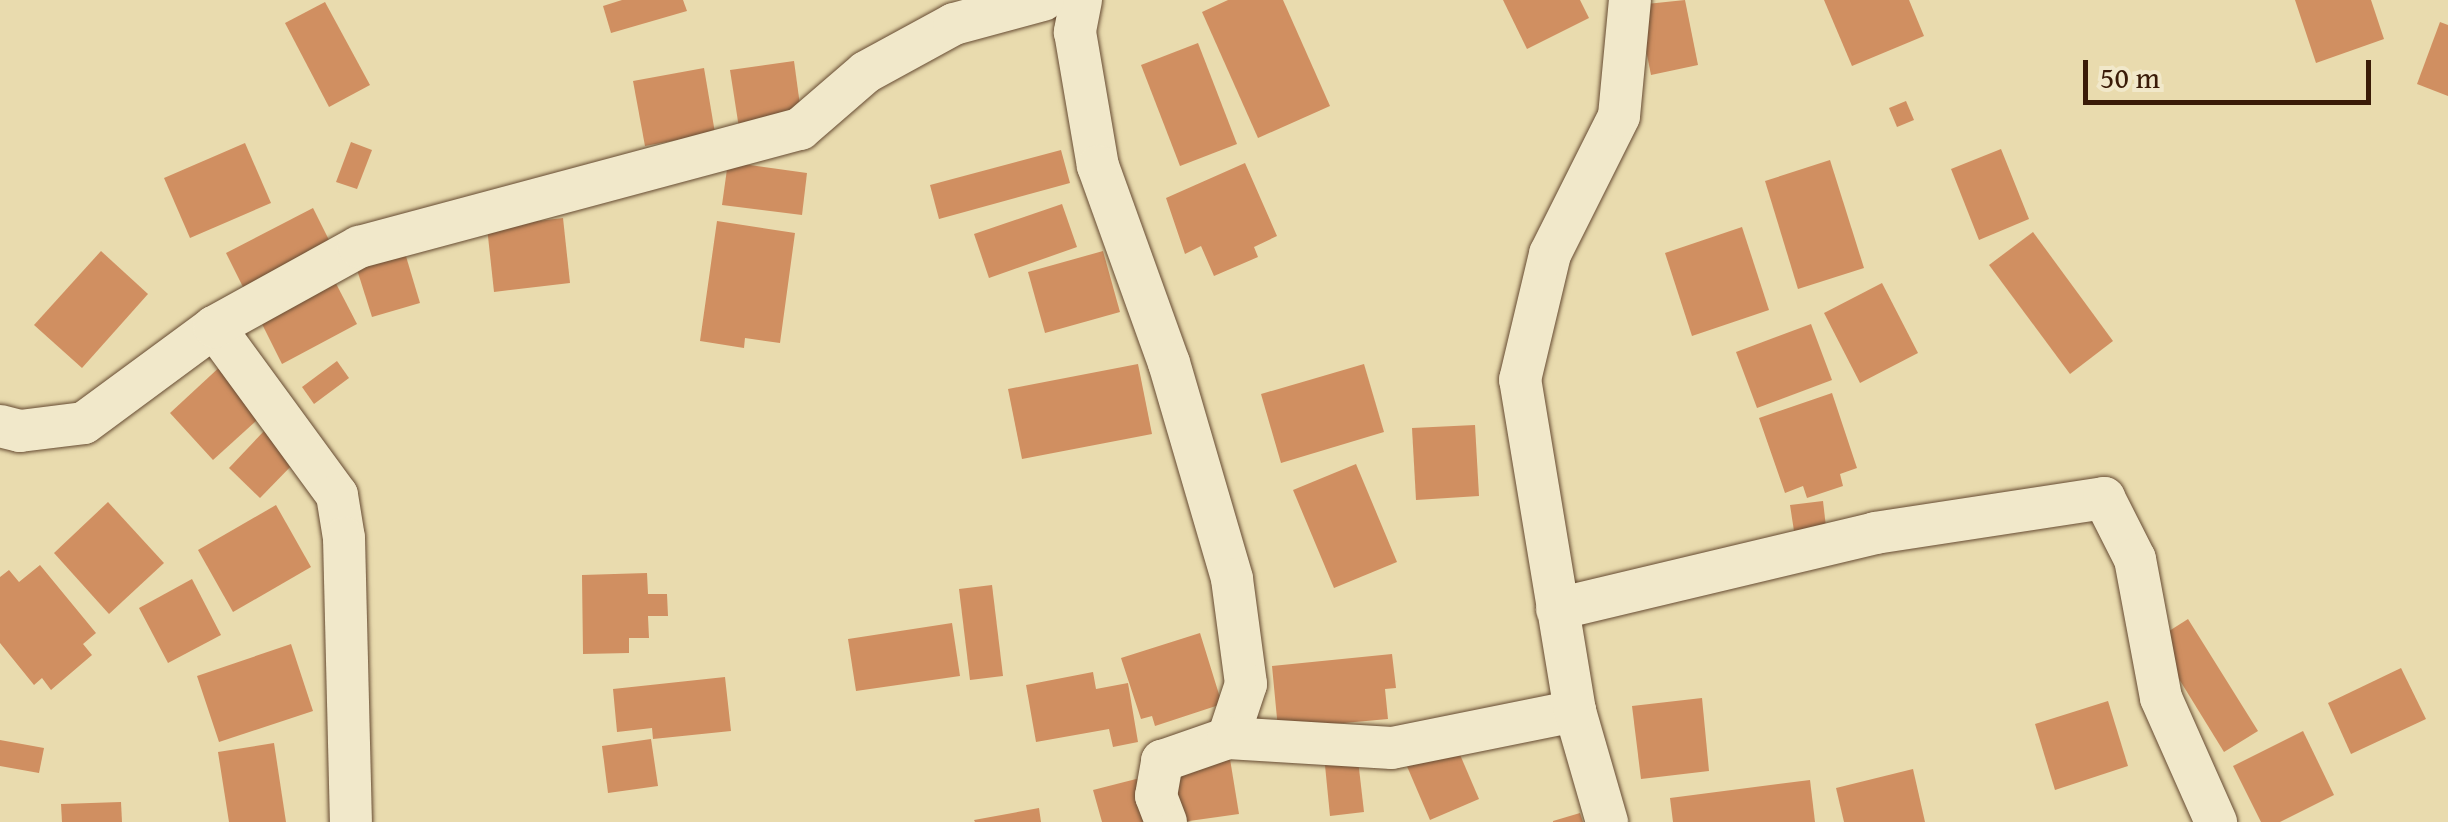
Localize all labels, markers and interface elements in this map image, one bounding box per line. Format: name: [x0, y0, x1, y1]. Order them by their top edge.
scale bar: [2088, 40, 2376, 102]
text: 50 m: [2100, 55, 2160, 99]

